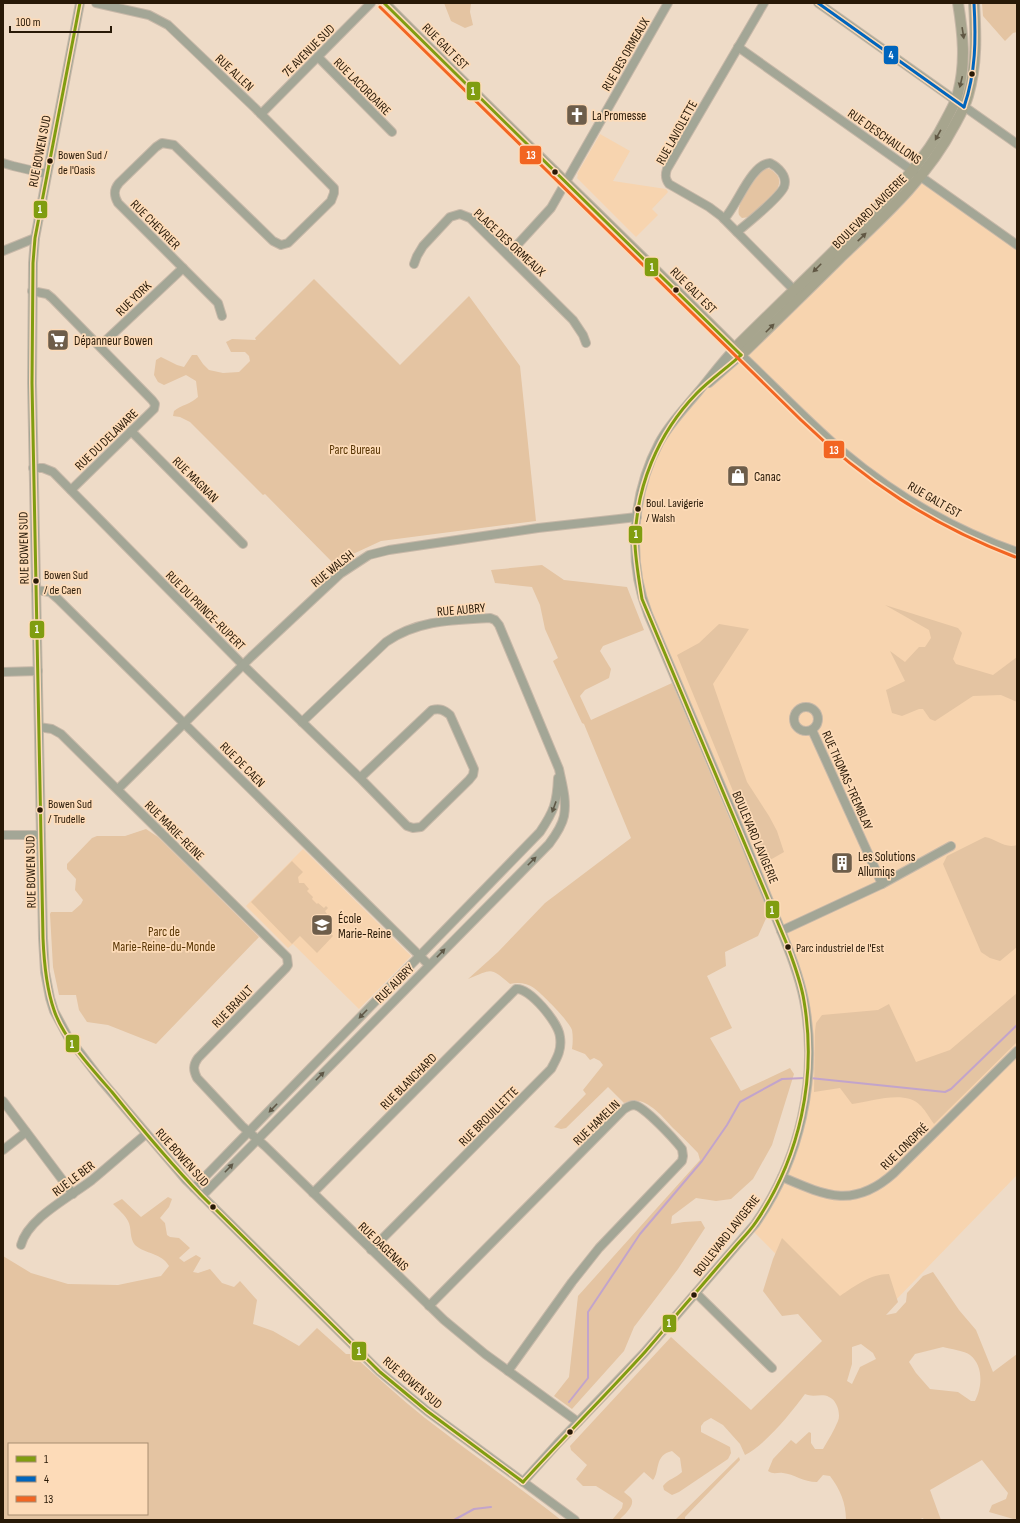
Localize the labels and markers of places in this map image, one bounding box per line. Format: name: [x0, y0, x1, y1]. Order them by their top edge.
unlabelled marker: [967, 69, 977, 79]
church icon: La Promesse: [564, 102, 590, 128]
place label: La Promesse: [592, 108, 646, 124]
place label: Bowen Sud / de l'Oasis: [58, 148, 108, 178]
marker: Bowen Sud / de l'Oasis: [45, 156, 55, 166]
unlabelled marker: [550, 167, 560, 177]
unlabelled marker: [671, 285, 681, 295]
supermarket icon: Dépanneur Bowen: [45, 327, 71, 353]
place label: Dépanneur Bowen: [74, 333, 153, 349]
shop icon: Canac: [725, 463, 751, 489]
place label: Canac: [754, 469, 781, 485]
place label: Boul. Lavigerie / Walsh: [646, 496, 704, 526]
marker: Boul. Lavigerie / Walsh: [633, 504, 643, 514]
place label: Bowen Sud / de Caen: [44, 568, 88, 598]
marker: Bowen Sud / de Caen: [31, 576, 41, 586]
place label: Bowen Sud / Trudelle: [48, 797, 92, 827]
marker: Bowen Sud / Trudelle: [35, 805, 45, 815]
place label: Les Solutions Allumiqs: [857, 849, 916, 880]
building icon: Les Solutions Allumiqs: [829, 850, 855, 876]
place label: École Marie-Reine: [338, 911, 391, 942]
school or university icon: École Marie-Reine: [309, 912, 335, 938]
place label: Parc industriel de l'Est: [796, 941, 885, 956]
marker: Parc industriel de l'Est: [783, 942, 793, 952]
unlabelled marker: [208, 1202, 218, 1212]
unlabelled marker: [689, 1290, 699, 1300]
unlabelled marker: [565, 1427, 575, 1437]

